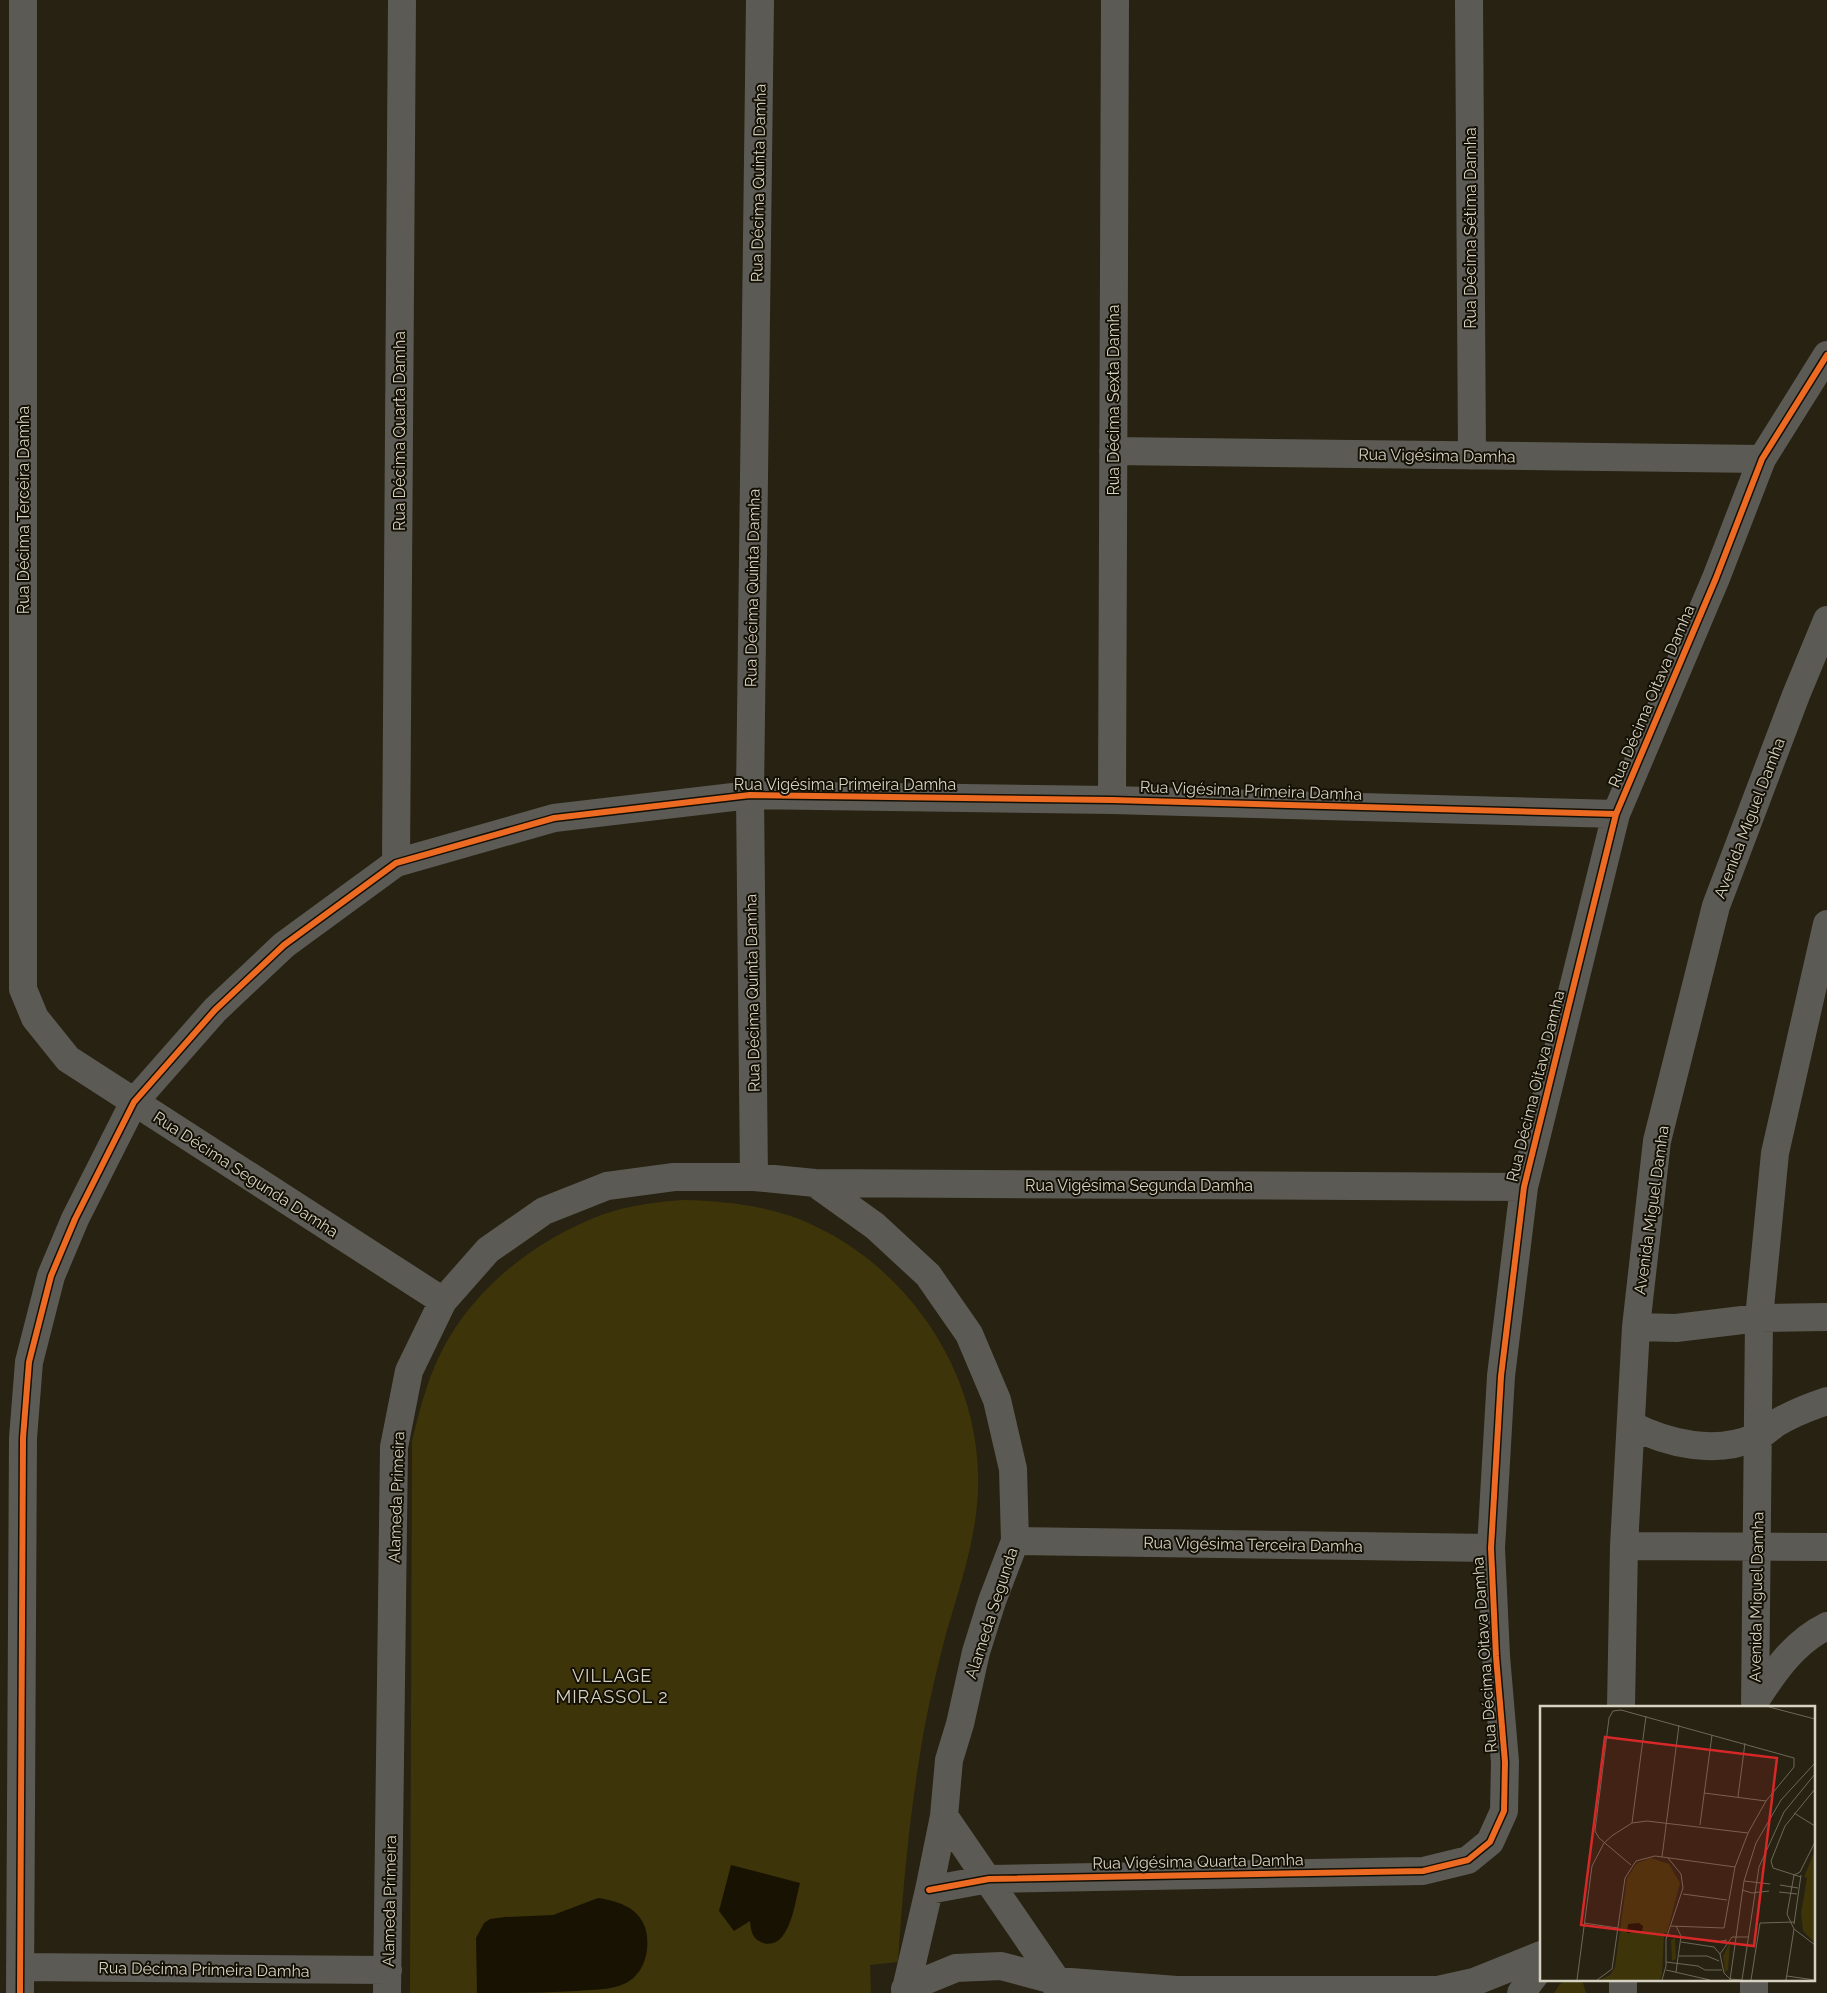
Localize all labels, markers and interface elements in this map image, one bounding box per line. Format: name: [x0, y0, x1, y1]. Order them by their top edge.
street label: Rua Décima Quinta Damha: [747, 84, 770, 282]
street label: Rua Décima Sétima Damha: [1461, 127, 1480, 329]
street label: Rua Décima Sexta Damha: [1104, 304, 1123, 496]
street label: Rua Décima Quarta Damha: [390, 331, 409, 531]
street label: Rua Décima Terceira Damha: [14, 406, 33, 614]
street label: Rua Vigésima Damha: [1358, 445, 1516, 466]
street label: Rua Décima Quinta Damha: [741, 489, 764, 687]
street label: Rua Décima Oitava Damha: [1604, 602, 1699, 790]
street label: Avenida Miguel Damha: [1710, 735, 1789, 901]
street label: Rua Vigésima Primeira Damha: [734, 775, 956, 794]
street label: Rua Vigésima Primeira Damha: [1140, 777, 1362, 804]
street label: Rua Décima Quinta Damha: [741, 894, 764, 1092]
street label: Rua Décima Oitava Damha: [1502, 988, 1568, 1184]
street label: Rua Décima Segunda Damha: [150, 1107, 342, 1241]
street label: Avenida Miguel Damha: [1630, 1124, 1673, 1296]
street label: Rua Vigésima Segunda Damha: [1025, 1176, 1253, 1195]
street label: Alameda Primeira: [385, 1431, 408, 1563]
street label: Avenida Miguel Damha: [1746, 1512, 1767, 1682]
street label: Rua Vigésima Terceira Damha: [1143, 1533, 1363, 1556]
street label: Alameda Segunda: [961, 1545, 1022, 1681]
street label: Rua Décima Oitava Damha: [1468, 1556, 1501, 1754]
district label: VILLAGE MIRASSOL 2: [555, 1665, 669, 1707]
inset map: [1540, 1706, 1814, 1980]
street label: Alameda Primeira: [379, 1835, 400, 1967]
street label: Rua Vigésima Quarta Damha: [1092, 1850, 1304, 1873]
street label: Rua Décima Primeira Damha: [98, 1958, 310, 1981]

